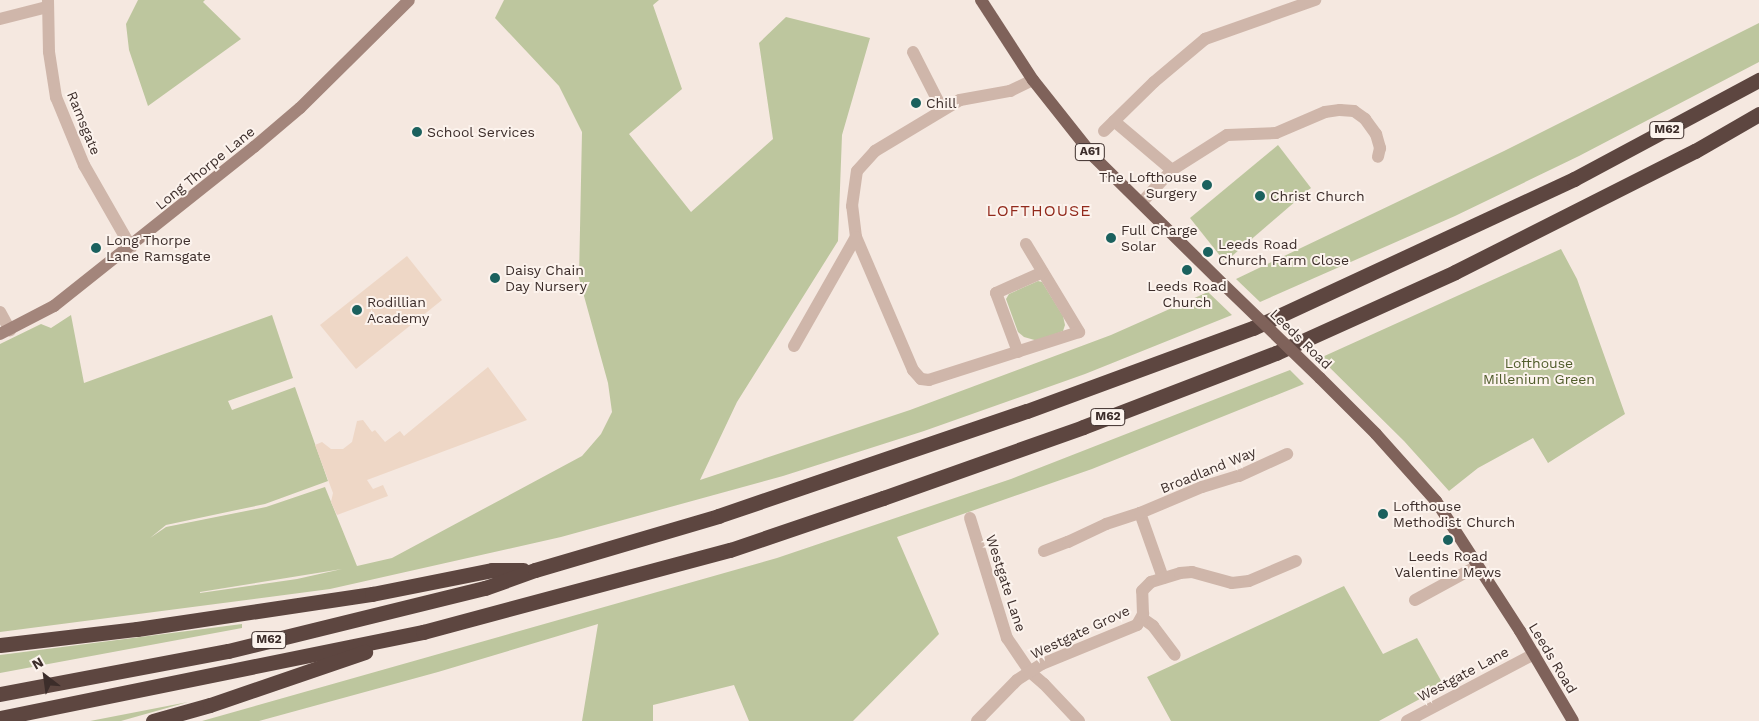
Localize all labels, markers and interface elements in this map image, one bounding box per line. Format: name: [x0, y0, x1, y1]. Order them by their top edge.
street label: Ramsgate: [64, 89, 104, 157]
place label: Chill: [926, 95, 957, 111]
marker: Chill: [910, 97, 922, 109]
road number: M62: [1648, 120, 1686, 140]
street label: Long Thorpe Lane: [152, 123, 258, 213]
place label: School Services: [427, 124, 535, 140]
marker: School Services: [411, 126, 423, 138]
road number: A61: [1074, 142, 1106, 162]
place label: The Lofthouse Surgery: [1099, 169, 1197, 202]
marker: The Lofthouse Surgery: [1201, 179, 1213, 191]
place label: Christ Church: [1270, 188, 1365, 204]
marker: Christ Church: [1254, 190, 1266, 202]
district label: LOFTHOUSE: [985, 201, 1093, 221]
place label: Full Charge Solar: [1121, 222, 1198, 254]
place label: Long Thorpe Lane Ramsgate: [106, 232, 211, 264]
marker: Full Charge Solar: [1105, 232, 1117, 244]
place label: Leeds Road Church Farm Close: [1218, 236, 1349, 268]
marker: Long Thorpe Lane Ramsgate: [90, 242, 102, 254]
marker: Leeds Road Church Farm Close: [1202, 246, 1214, 258]
place label: Daisy Chain Day Nursery: [505, 262, 587, 294]
marker: Leeds Road Church: [1181, 264, 1193, 276]
marker: Daisy Chain Day Nursery: [489, 272, 501, 284]
place label: Leeds Road Church: [1147, 278, 1227, 310]
place label: Rodillian Academy: [367, 294, 429, 326]
marker: Rodillian Academy: [351, 304, 363, 316]
street label: Leeds Road: [1267, 305, 1335, 373]
park label: Lofthouse Millenium Green: [1483, 355, 1595, 388]
road number: M62: [1089, 408, 1127, 427]
street label: Broadland Way: [1158, 443, 1258, 497]
place label: Lofthouse Methodist Church: [1393, 498, 1515, 530]
marker: Lofthouse Methodist Church: [1377, 508, 1389, 520]
street label: Westgate Lane: [982, 532, 1030, 634]
marker: Leeds Road Valentine Mews: [1442, 534, 1454, 546]
place label: Leeds Road Valentine Mews: [1395, 548, 1501, 580]
street label: Westgate Grove: [1028, 602, 1132, 662]
street label: Leeds Road: [1525, 620, 1581, 696]
road number: M62: [250, 630, 288, 650]
street label: Westgate Lane: [1414, 643, 1512, 705]
north arrow: [20, 651, 70, 701]
text: N: [29, 653, 46, 673]

